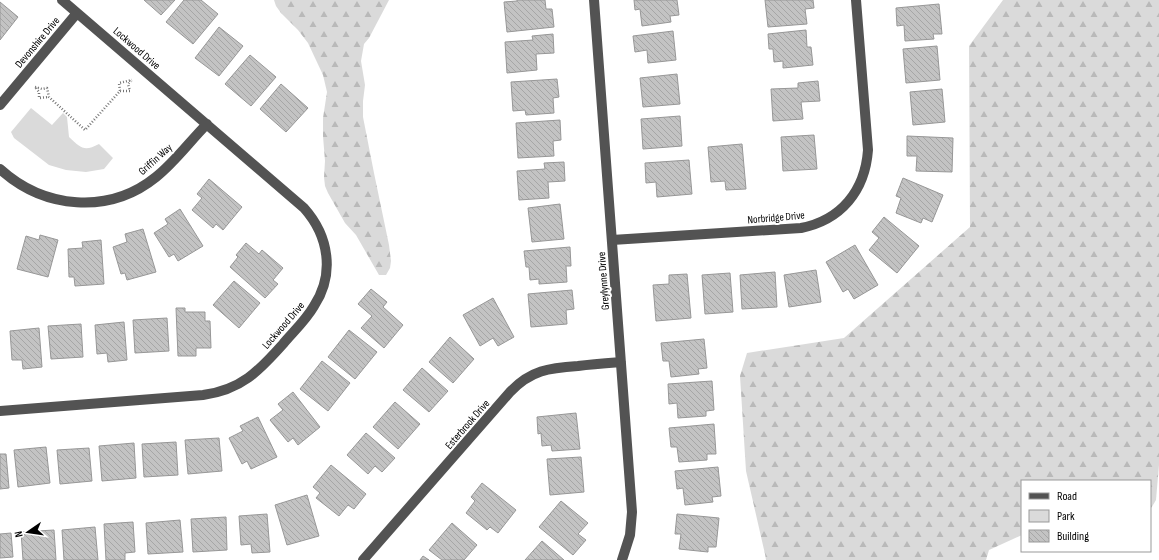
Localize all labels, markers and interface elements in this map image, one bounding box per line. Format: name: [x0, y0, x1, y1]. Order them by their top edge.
street label: Devonshire Drive: [12, 14, 62, 70]
street label: Lockwood Drive: [111, 24, 163, 72]
street label: Griffin Way: [136, 140, 175, 178]
street label: Norbridge Drive: [747, 209, 805, 226]
street label: Greylynne Drive: [595, 251, 612, 310]
street label: Lockwood Drive: [259, 299, 307, 351]
street label: Esterbrook Drive: [442, 397, 492, 452]
legend: [1021, 480, 1151, 552]
text: Road: [1057, 489, 1077, 504]
text: Park: [1057, 509, 1075, 524]
north arrow: [8, 512, 48, 552]
text: Building: [1057, 529, 1089, 544]
text: N: [12, 530, 26, 538]

